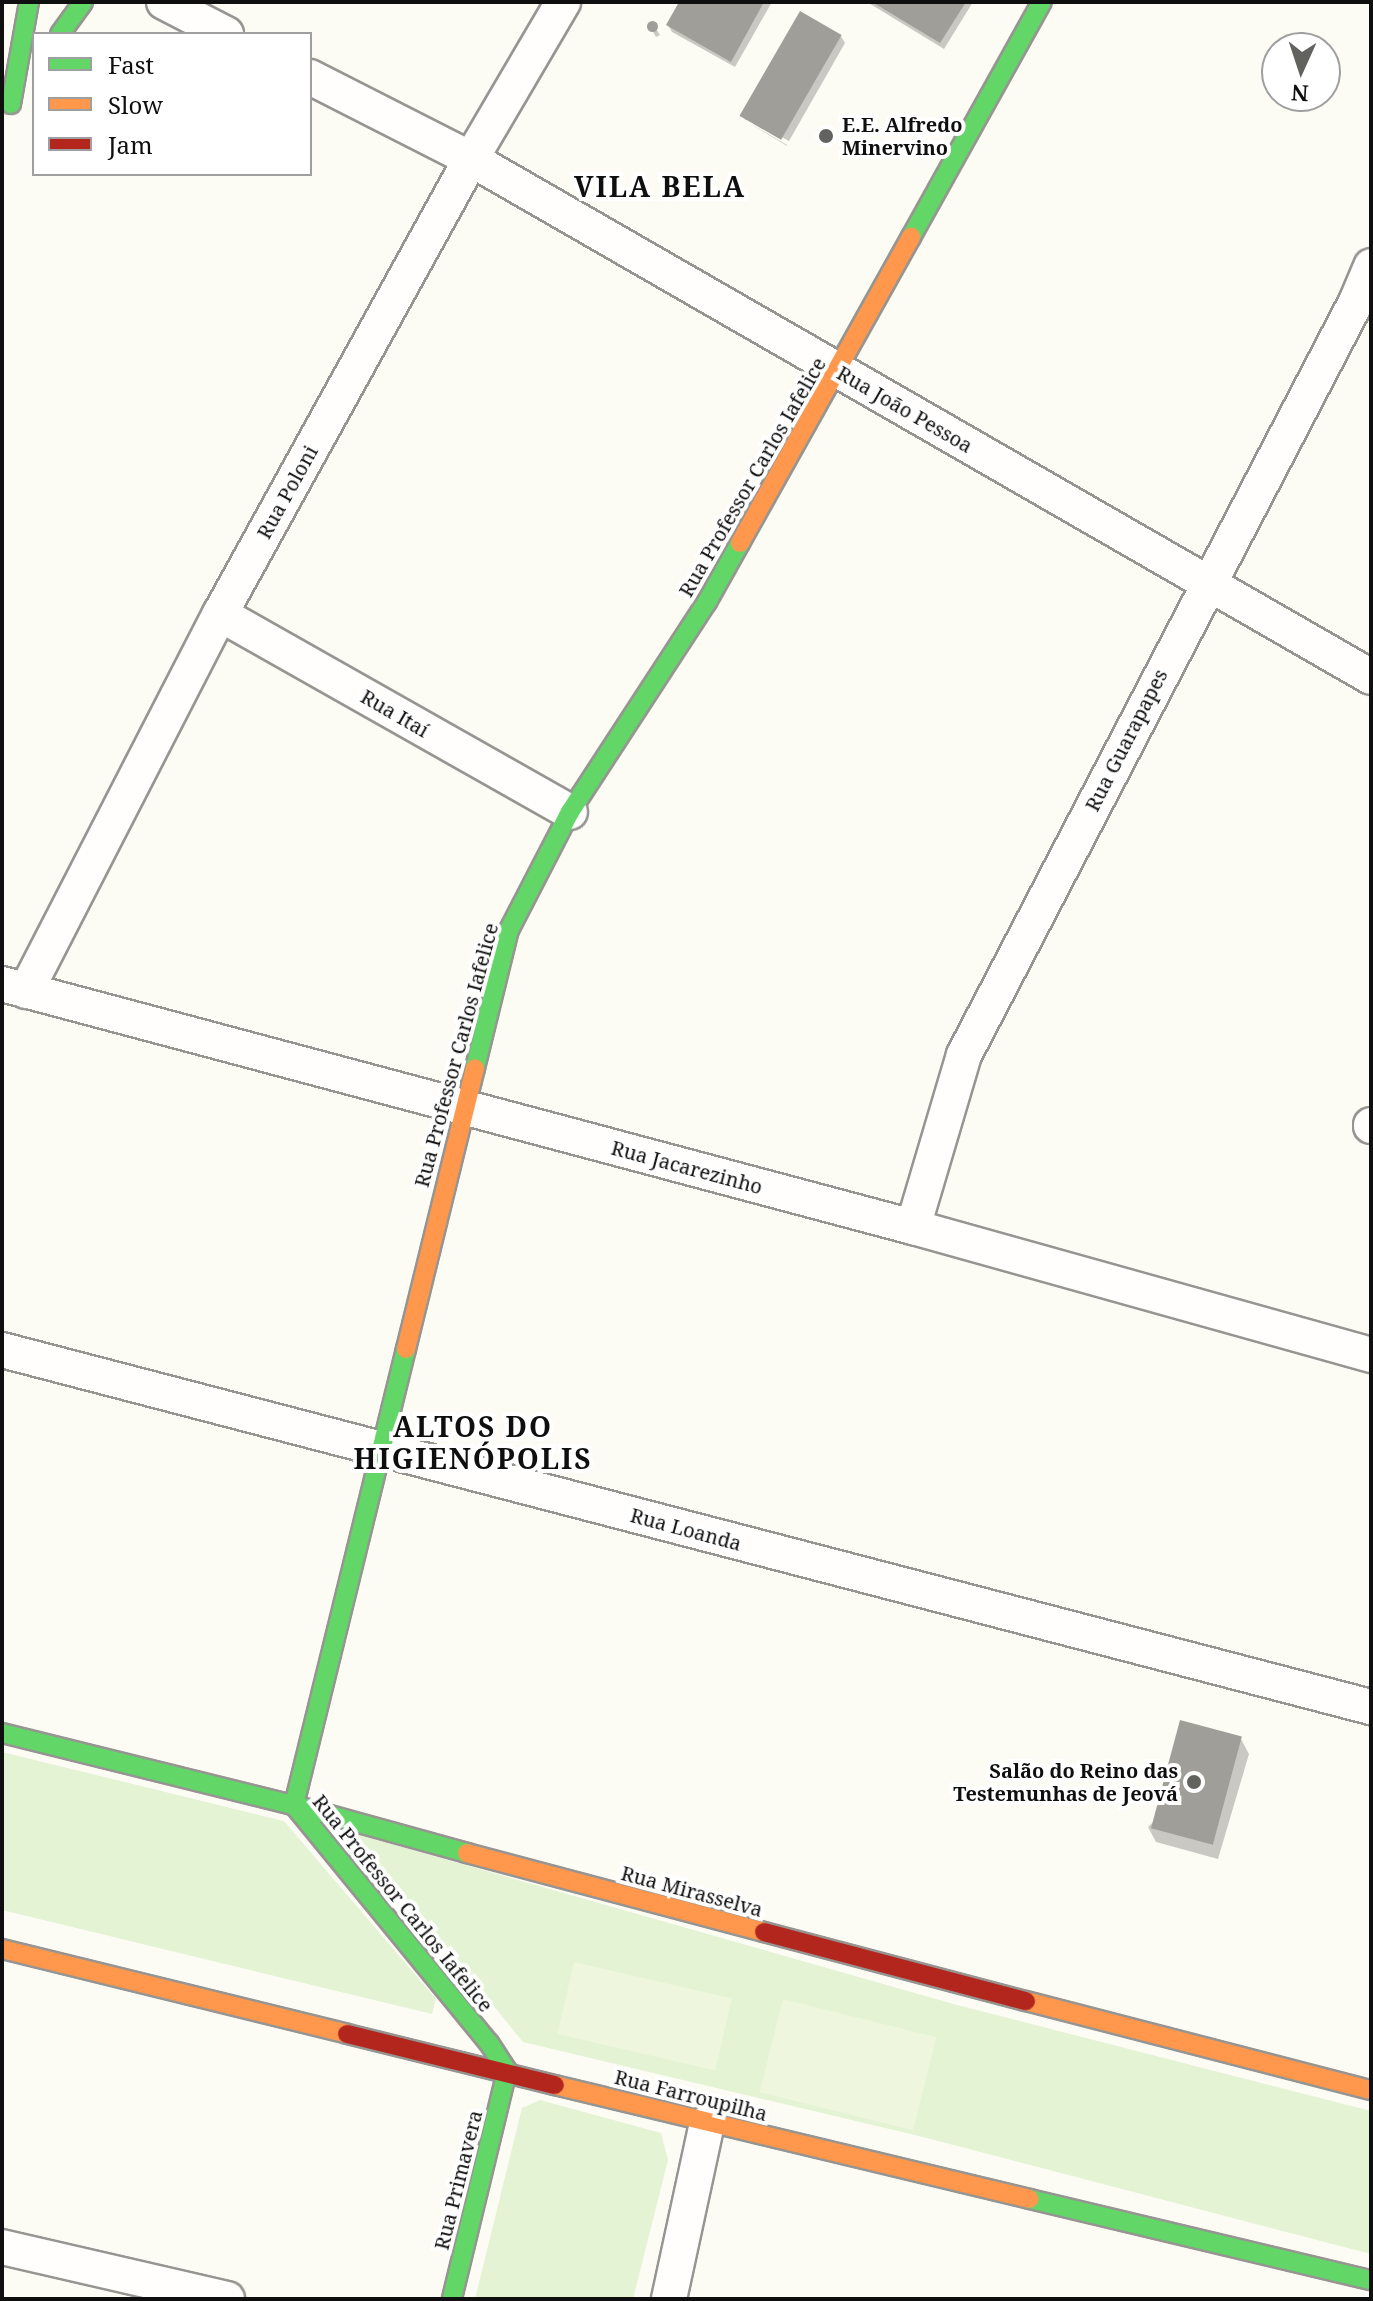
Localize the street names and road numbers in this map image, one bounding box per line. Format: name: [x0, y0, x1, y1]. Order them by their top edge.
street label: Rua Professor Carlos Iafelice: [674, 353, 830, 601]
street label: Rua João Pessoa: [833, 360, 977, 458]
street label: Rua Poloni: [252, 441, 322, 543]
street label: Rua Guarapapes: [1080, 665, 1172, 815]
street label: Rua Itaí: [357, 684, 433, 742]
street label: Rua Professor Carlos Iafelice: [409, 920, 503, 1190]
street label: Rua Jacarezinho: [609, 1135, 765, 1199]
street label: Rua Loanda: [628, 1503, 744, 1555]
street label: Rua Professor Carlos Iafelice: [308, 1790, 498, 2016]
street label: Rua Mirasselva: [619, 1861, 765, 1921]
street label: Rua Farroupilha: [612, 2064, 770, 2126]
street label: Rua Primavera: [429, 2108, 487, 2252]

